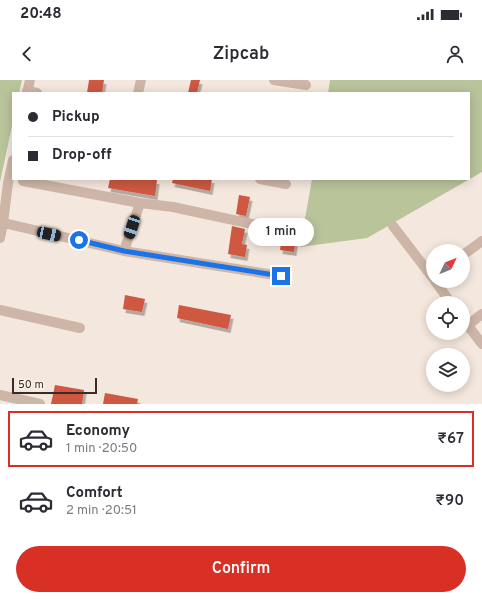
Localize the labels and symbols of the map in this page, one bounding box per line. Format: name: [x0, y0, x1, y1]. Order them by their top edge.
car: [123, 214, 141, 240]
callout: 1 min: [248, 218, 314, 246]
car: [36, 226, 62, 242]
route start: [70, 231, 88, 249]
north arrow: [426, 244, 470, 288]
route end: [272, 267, 290, 285]
scale bar: [12, 376, 97, 395]

